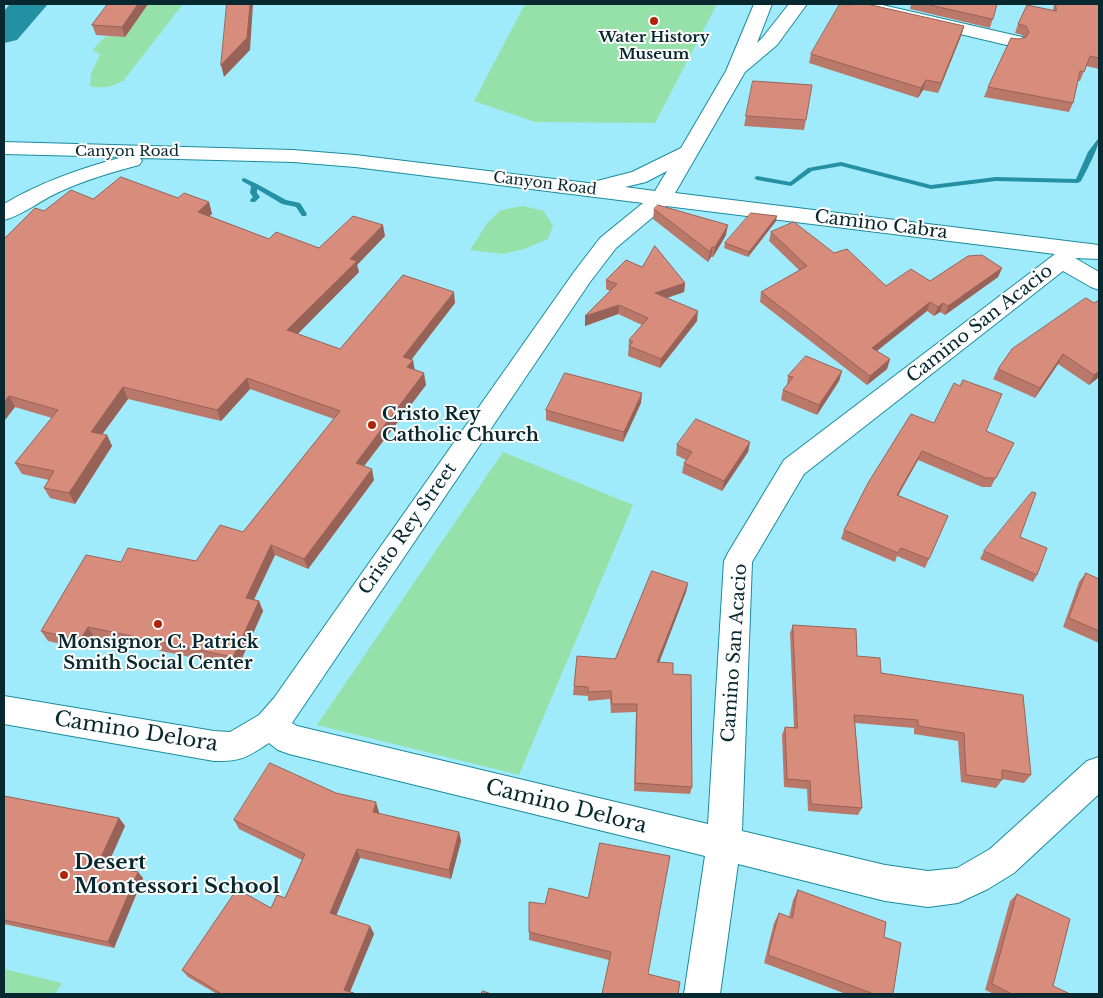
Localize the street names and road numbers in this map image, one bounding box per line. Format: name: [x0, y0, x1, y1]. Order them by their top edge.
street label: Canyon Road: [75, 143, 179, 161]
street label: Canyon Road: [492, 169, 598, 199]
street label: Camino Cabra: [813, 206, 949, 244]
street label: Camino San Acacio: [903, 260, 1057, 388]
street label: Cristo Rey Street: [354, 459, 462, 599]
street label: Camino San Acacio: [718, 563, 752, 743]
street label: Camino Delora: [52, 707, 220, 757]
street label: Camino Delora: [483, 775, 649, 839]

